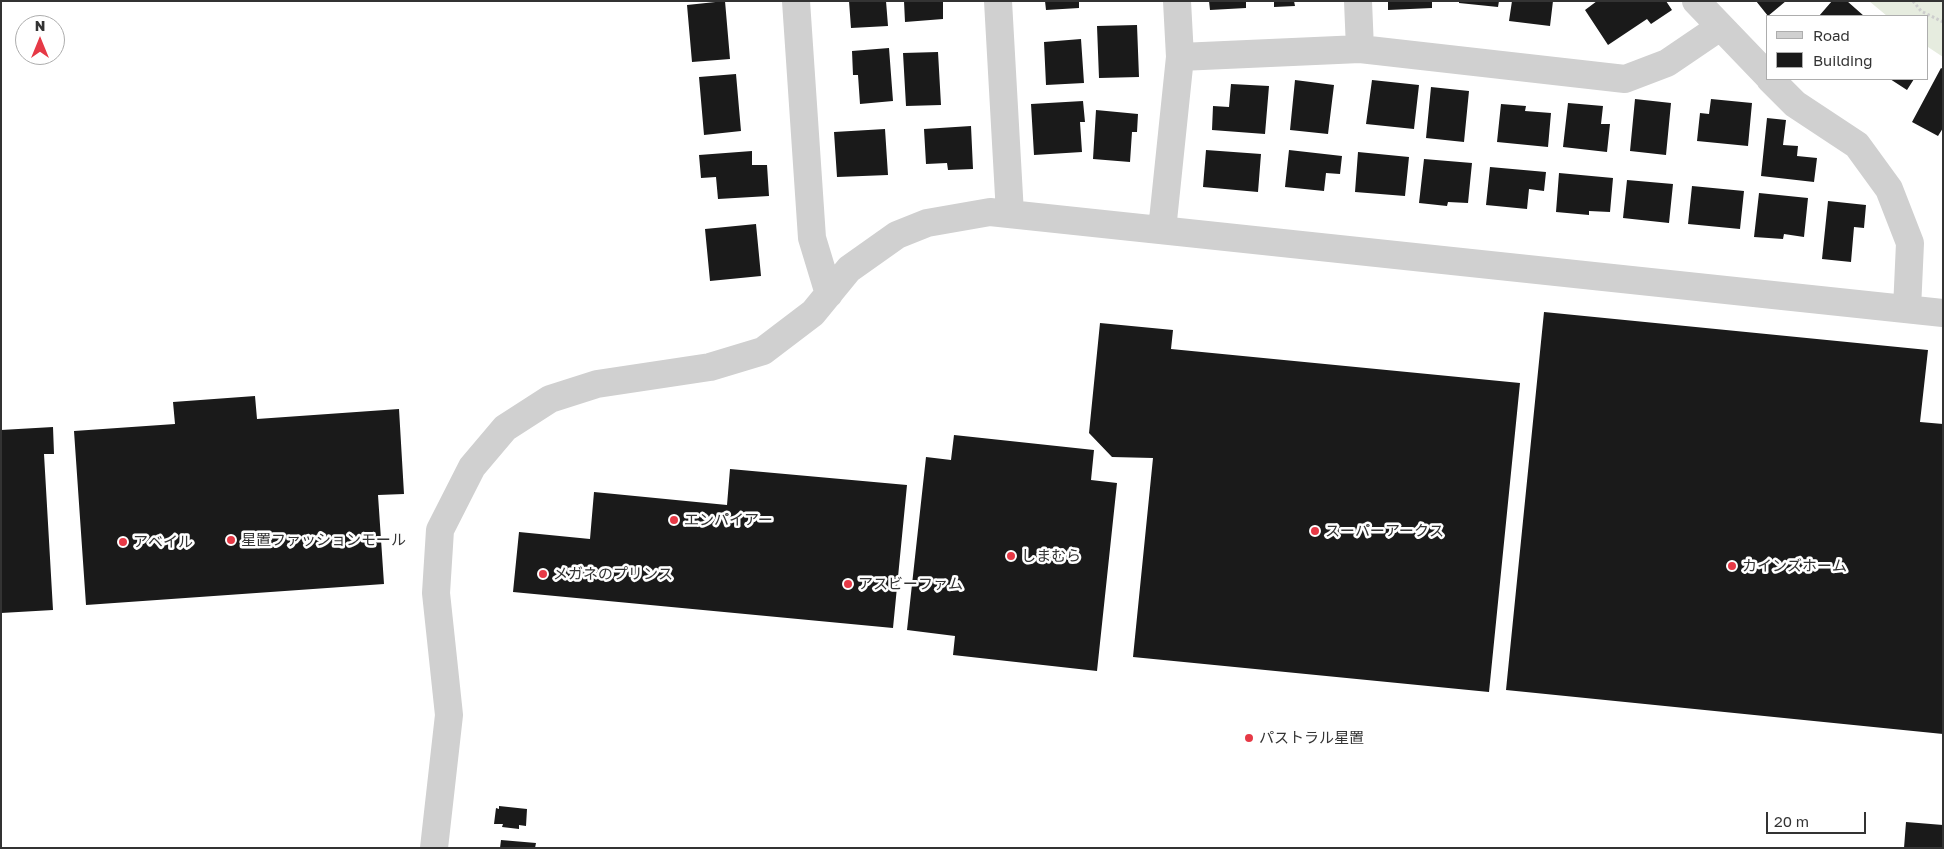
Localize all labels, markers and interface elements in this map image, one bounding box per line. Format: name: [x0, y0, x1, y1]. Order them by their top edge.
north arrow: [15, 15, 65, 65]
legend: [1766, 15, 1929, 80]
text: N: [35, 17, 45, 34]
text: Road: [1813, 26, 1850, 44]
text: Building: [1813, 51, 1873, 69]
place label: エンパイアー: [684, 511, 773, 529]
marker: エンパイアー: [668, 514, 680, 526]
place label: スーパーアークス: [1325, 522, 1444, 540]
marker: スーパーアークス: [1309, 525, 1321, 537]
place label: 星置ファッションモール: [241, 531, 406, 549]
place label: アベイル: [133, 533, 193, 551]
marker: 星置ファッションモール: [225, 534, 237, 546]
marker: アベイル: [117, 536, 129, 548]
place label: しまむら: [1021, 547, 1081, 565]
marker: しまむら: [1005, 550, 1017, 562]
place label: カインズホーム: [1742, 557, 1847, 575]
marker: カインズホーム: [1726, 560, 1738, 572]
place label: メガネのプリンス: [553, 565, 673, 583]
marker: メガネのプリンス: [537, 568, 549, 580]
place label: アスビーファム: [858, 575, 963, 593]
marker: アスビーファム: [842, 578, 854, 590]
place label: パストラル星置: [1259, 729, 1364, 747]
marker: パストラル星置: [1243, 732, 1255, 744]
scale bar: [1769, 802, 1869, 834]
text: 20 m: [1774, 812, 1809, 830]

